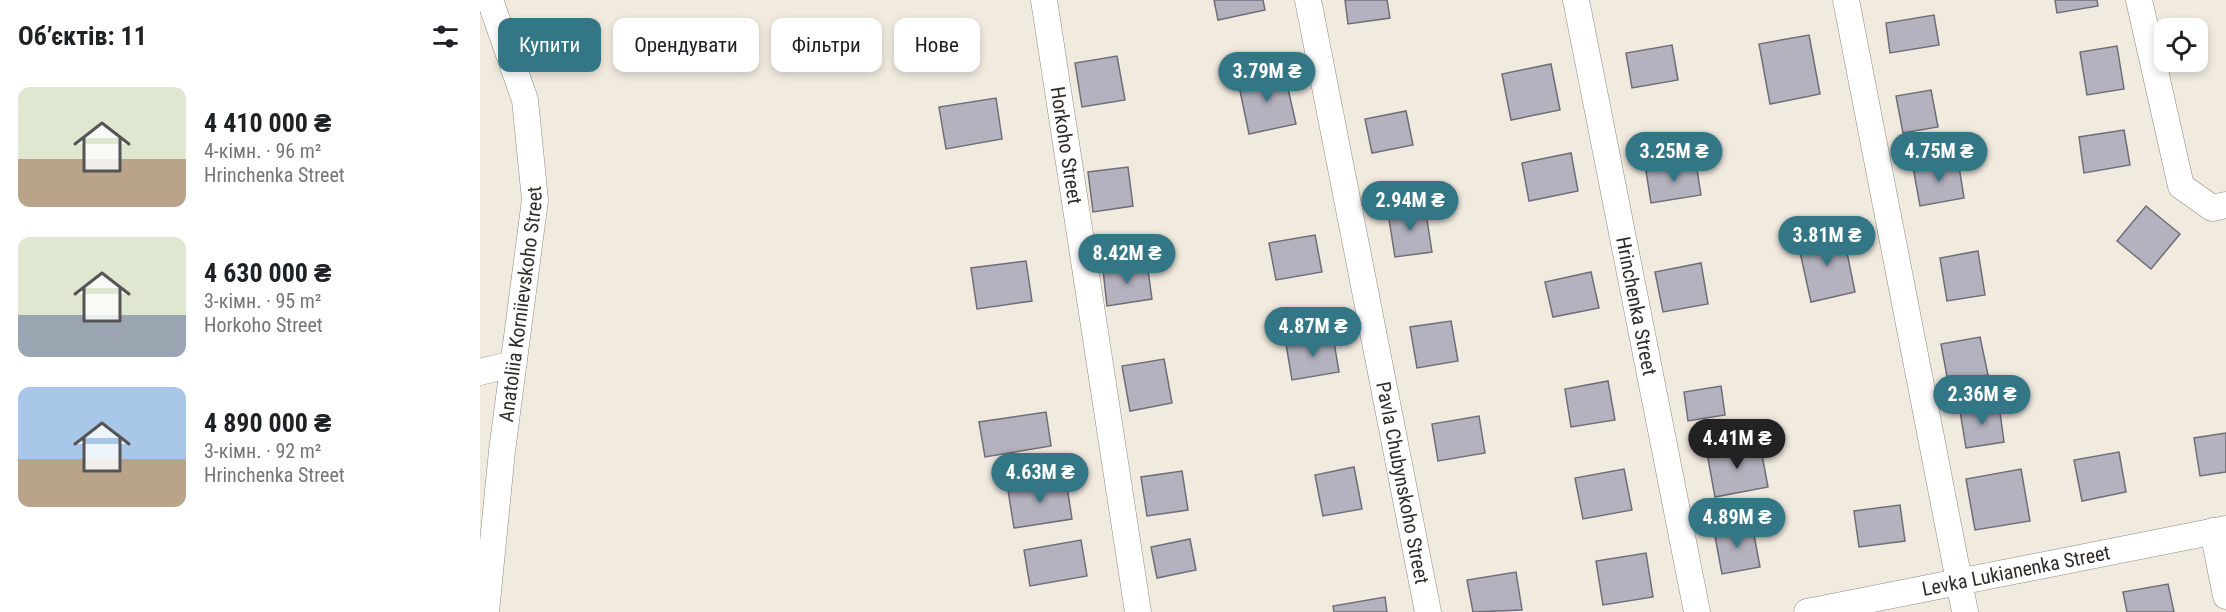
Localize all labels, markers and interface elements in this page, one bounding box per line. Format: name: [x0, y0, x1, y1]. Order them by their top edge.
chip: Купити: [498, 18, 601, 72]
chip: Орендувати: [613, 18, 759, 72]
chip: Фільтри: [771, 18, 882, 72]
chip: Нове: [894, 18, 980, 72]
map controls: [2154, 18, 2208, 72]
button: locate: [2154, 18, 2208, 72]
icon: filters: [429, 20, 462, 53]
text: Об’єктів: 11: [18, 21, 147, 51]
pin: 3.79M ₴: [1212, 52, 1322, 103]
text: 3.79M ₴: [1232, 59, 1302, 83]
street label: Horkoho Street: [1045, 85, 1087, 206]
text: 4 410 000 ₴: [204, 108, 331, 138]
icon: home: [66, 111, 138, 183]
pin: 3.25M ₴: [1619, 132, 1729, 183]
pin: 4.75M ₴: [1884, 132, 1994, 183]
text: 4-кімн. · 96 m²: [204, 139, 321, 163]
text: 3.25M ₴: [1639, 139, 1709, 163]
text: 4.75M ₴: [1904, 139, 1974, 163]
text: Hrinchenka Street: [204, 163, 345, 187]
pin: 2.94M ₴: [1355, 181, 1465, 232]
street label: Anatoliia Korniievskoho Street: [494, 185, 547, 423]
text: 2.94M ₴: [1375, 188, 1445, 212]
pin: 3.81M ₴: [1772, 216, 1882, 267]
text: 3.81M ₴: [1792, 223, 1862, 247]
pin: 8.42M ₴: [1072, 234, 1182, 285]
street label: Hrinchenka Street: [1611, 235, 1662, 378]
text: 8.42M ₴: [1092, 241, 1162, 265]
text: 4 630 000 ₴: [204, 258, 331, 288]
icon: home: [66, 261, 138, 333]
text: 3-кімн. · 95 m²: [204, 289, 321, 313]
pin: 4.87M ₴: [1258, 307, 1368, 358]
text: Horkoho Street: [204, 313, 323, 337]
text: 4.87M ₴: [1278, 314, 1348, 338]
pin: 2.36M ₴: [1927, 375, 2037, 426]
street label: Pavla Chubynskoho Street: [1371, 380, 1434, 586]
text: 2.36M ₴: [1947, 382, 2017, 406]
text: 4 890 000 ₴: [204, 408, 331, 438]
icon: home: [66, 411, 138, 483]
pin: 4.41M ₴: [1682, 419, 1792, 470]
text: 4.41M ₴: [1702, 426, 1772, 450]
text: 3-кімн. · 92 m²: [204, 439, 321, 463]
pin: 4.63M ₴: [985, 453, 1095, 504]
text: 4.63M ₴: [1005, 460, 1075, 484]
text: Hrinchenka Street: [204, 463, 345, 487]
pin: 4.89M ₴: [1682, 498, 1792, 549]
text: 4.89M ₴: [1702, 505, 1772, 529]
street label: Levka Lukianenka Street: [1920, 540, 2112, 601]

